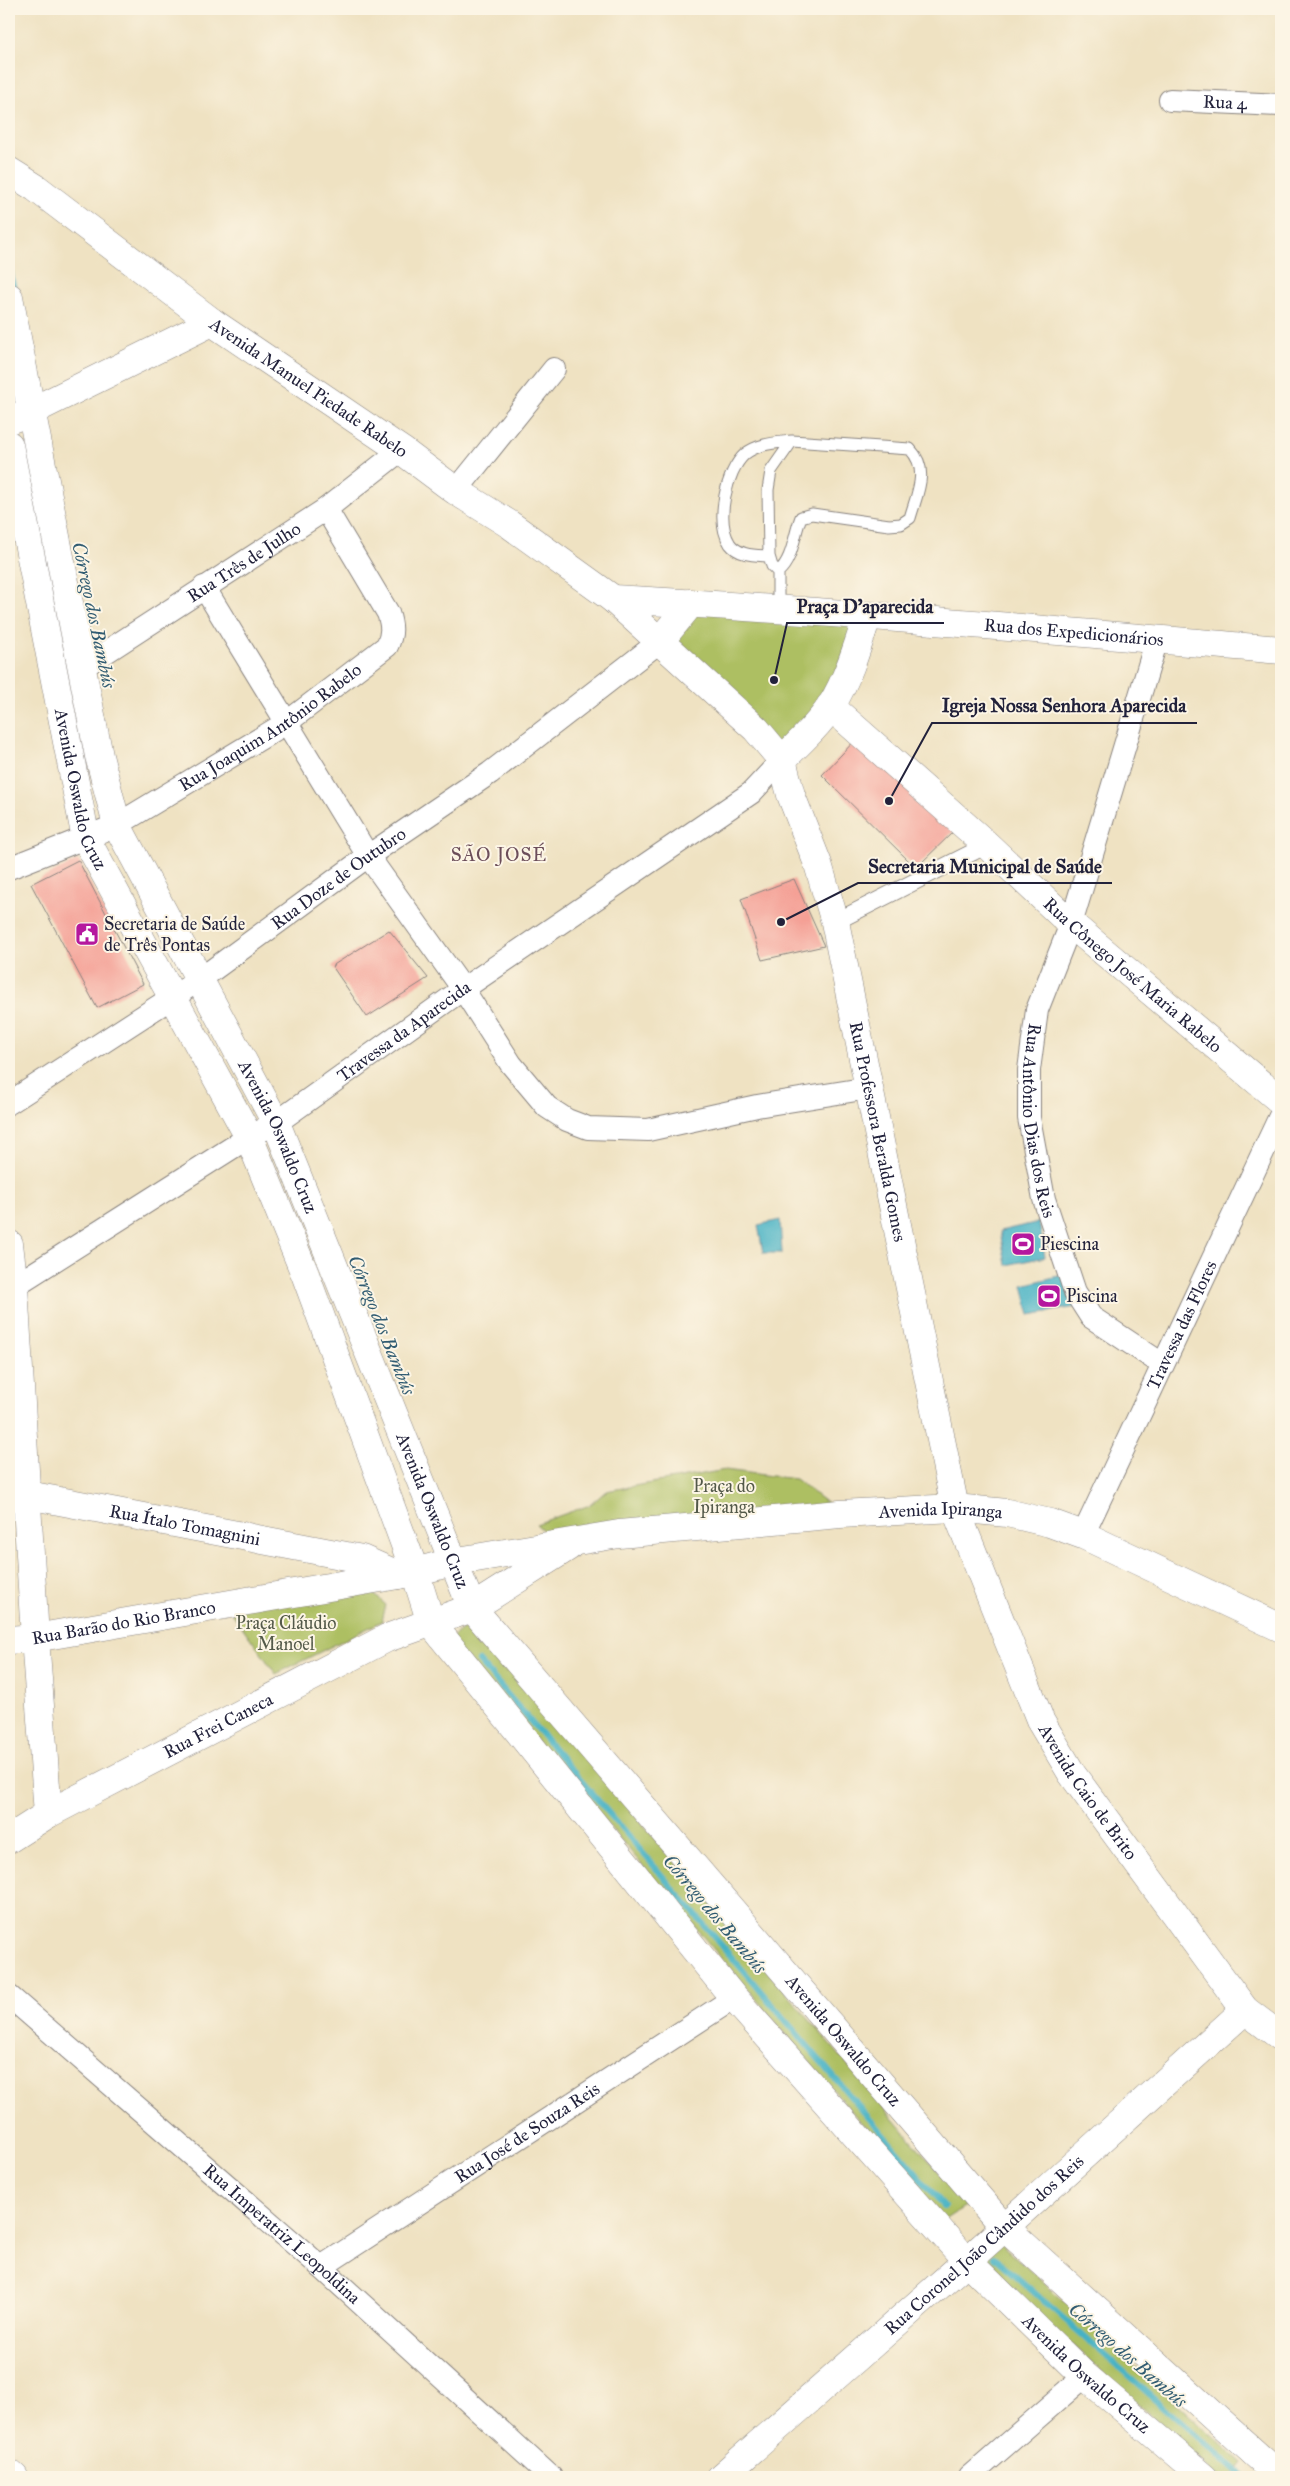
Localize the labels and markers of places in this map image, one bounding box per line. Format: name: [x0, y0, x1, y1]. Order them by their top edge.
callout: Praça D'aparecida: [787, 589, 944, 623]
callout: Igreja Nossa Senhora Aparecida: [932, 689, 1197, 723]
callout: Secretaria Municipal de Saúde: [858, 849, 1112, 883]
place label: Secretaria de Saúde de Três Pontas: [104, 913, 245, 956]
public building icon: Secretaria de Saúde de Três Pontas: [74, 921, 100, 947]
sports icon: Piescina: [1010, 1231, 1036, 1257]
place label: Piescina: [1040, 1233, 1100, 1255]
sports icon: Piscina: [1036, 1283, 1062, 1309]
place label: Piscina: [1066, 1285, 1118, 1307]

